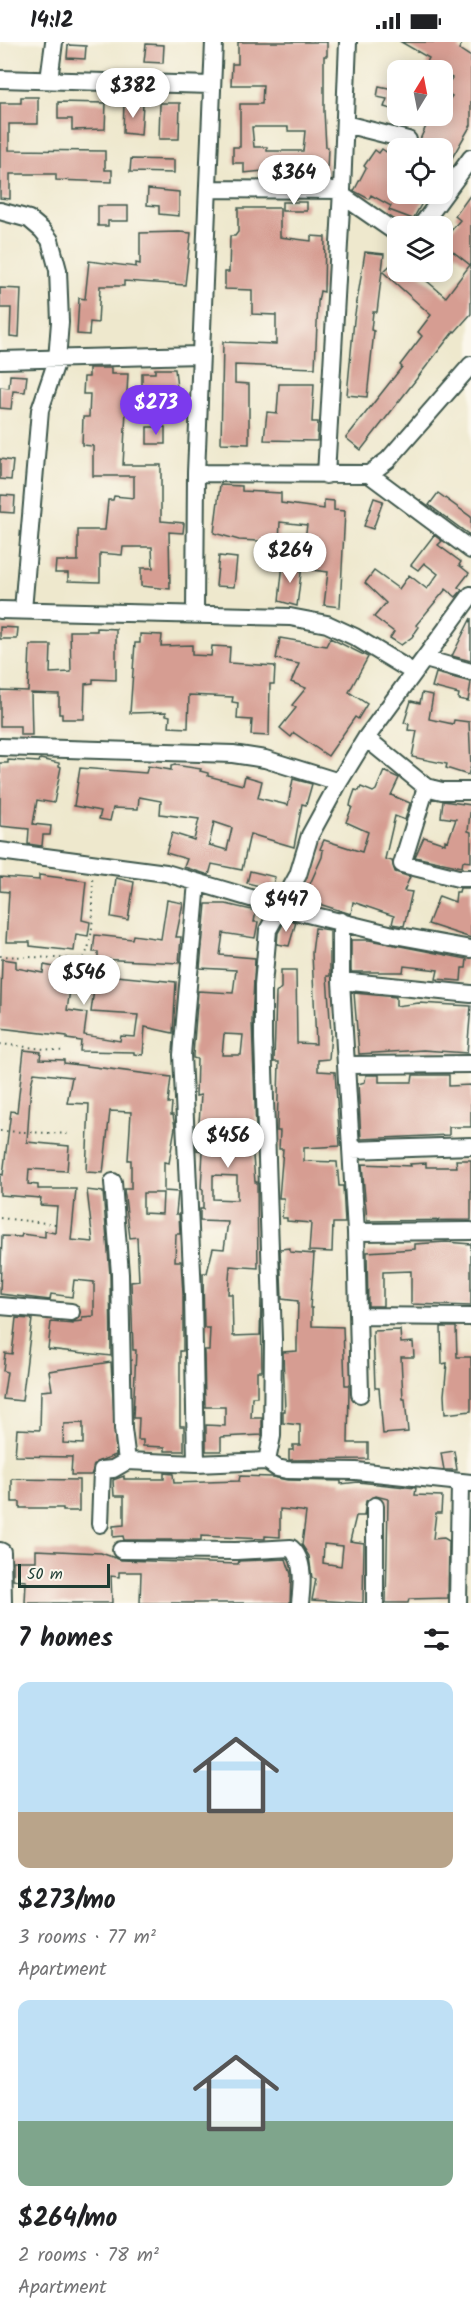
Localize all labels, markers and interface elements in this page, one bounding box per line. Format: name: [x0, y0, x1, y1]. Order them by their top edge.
text: 14:12: [30, 4, 74, 39]
north arrow: [387, 60, 453, 126]
map controls: [387, 60, 453, 282]
pin: $382: [97, 68, 169, 119]
text: $382: [110, 71, 156, 103]
button: locate: [387, 138, 453, 204]
pin: $364: [258, 155, 330, 206]
text: $364: [272, 158, 316, 190]
button: layers: [387, 216, 453, 282]
pin: $273: [120, 385, 192, 436]
text: $273: [134, 388, 178, 420]
pin: $264: [254, 533, 326, 584]
text: $264: [267, 536, 313, 568]
pin: $447: [250, 882, 322, 933]
text: $447: [264, 885, 308, 917]
pin: $546: [48, 955, 120, 1006]
text: $546: [62, 958, 106, 990]
pin: $456: [192, 1118, 264, 1169]
text: $456: [206, 1121, 250, 1153]
scale bar: [18, 1561, 110, 1588]
text: 50 m: [27, 1562, 63, 1587]
text: 7 homes: [18, 1618, 113, 1660]
icon: filters: [420, 1623, 453, 1656]
icon: home: [182, 1721, 290, 1829]
text: $273/mo: [18, 1880, 116, 1922]
text: 3 rooms · 77 m²: [18, 1922, 156, 1954]
text: Apartment: [18, 1954, 107, 1986]
icon: home: [182, 2039, 290, 2147]
text: $264/mo: [18, 2198, 117, 2240]
text: 2 rooms · 78 m²: [18, 2240, 159, 2272]
text: Apartment: [18, 2272, 107, 2304]

